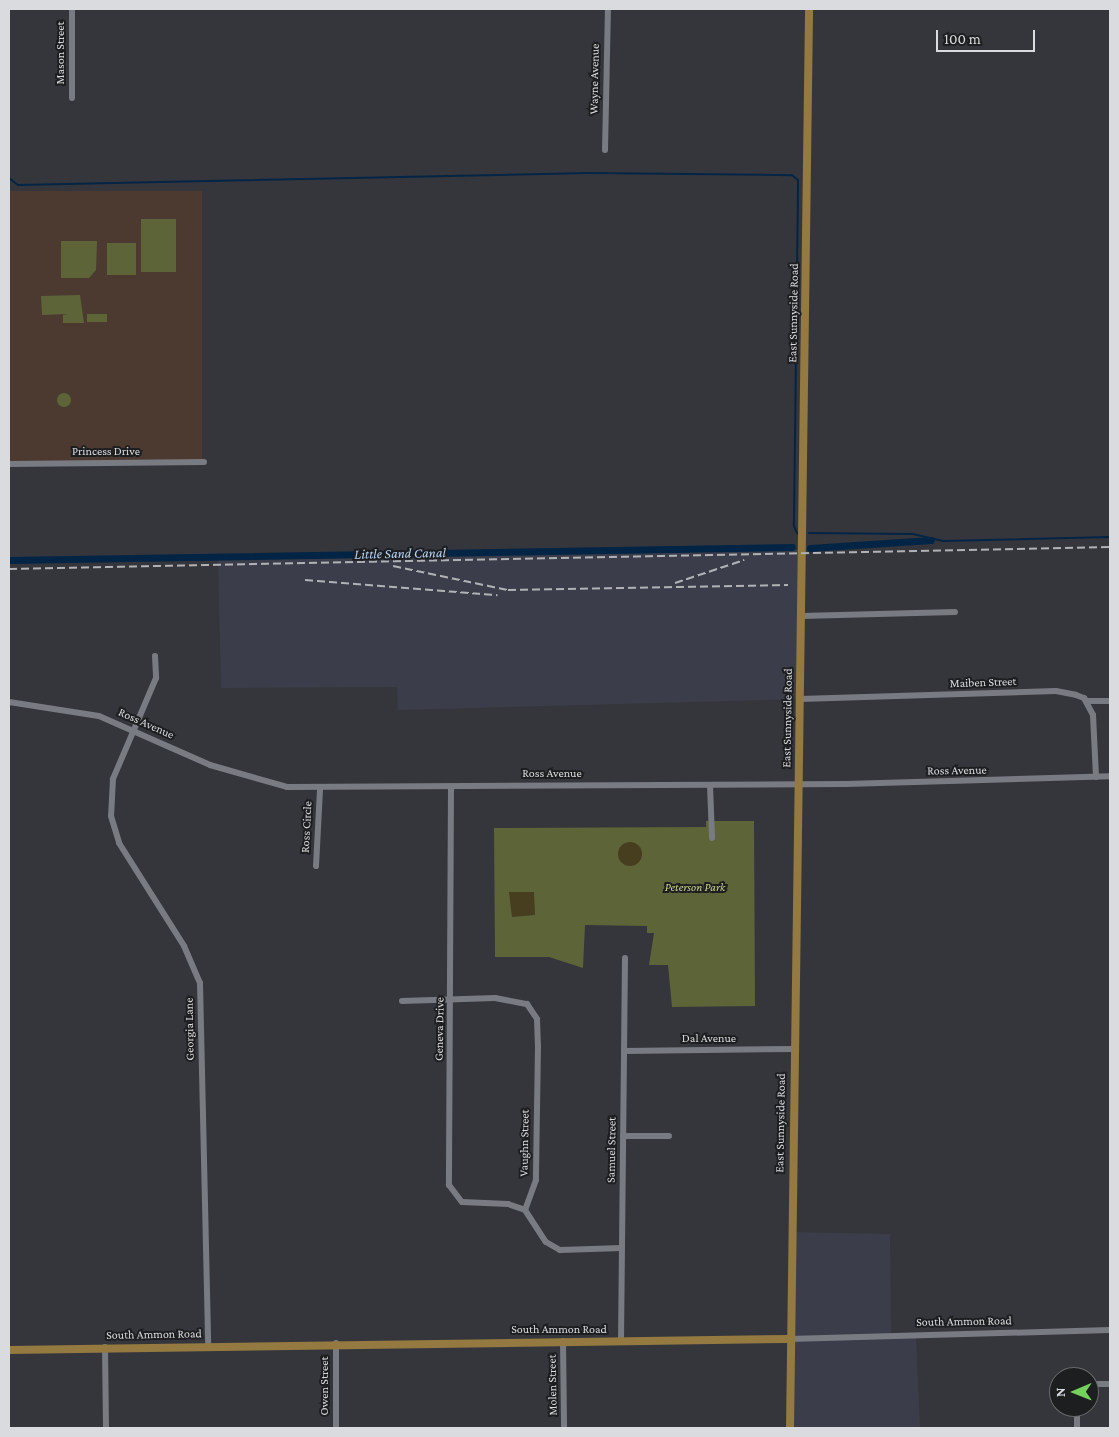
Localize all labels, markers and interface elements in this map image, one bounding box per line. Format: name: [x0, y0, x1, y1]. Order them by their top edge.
scale bar: [939, 20, 1038, 52]
street label: Mason Street: [54, 22, 68, 84]
text: 100 m: [944, 31, 981, 47]
street label: Wayne Avenue: [587, 43, 603, 115]
street label: East Sunnyside Road: [786, 263, 802, 363]
street label: Princess Drive: [72, 445, 140, 459]
water label: Little Sand Canal: [354, 544, 446, 562]
street label: East Sunnyside Road: [780, 668, 796, 768]
street label: Maiben Street: [949, 675, 1017, 691]
street label: Ross Avenue: [116, 705, 176, 743]
street label: Ross Avenue: [927, 763, 987, 779]
street label: Ross Avenue: [522, 767, 582, 781]
street label: Ross Circle: [298, 801, 316, 853]
park label: Peterson Park: [665, 881, 725, 895]
street label: Georgia Lane: [182, 997, 198, 1061]
street label: Geneva Drive: [432, 997, 448, 1061]
street label: Dal Avenue: [682, 1032, 736, 1046]
street label: East Sunnyside Road: [773, 1073, 789, 1173]
street label: Vaughn Street: [517, 1109, 533, 1177]
street label: Samuel Street: [604, 1117, 620, 1183]
street label: South Ammon Road: [916, 1314, 1012, 1330]
street label: South Ammon Road: [511, 1323, 607, 1337]
street label: South Ammon Road: [106, 1327, 202, 1343]
street label: Molen Street: [545, 1354, 561, 1416]
street label: Owen Street: [318, 1357, 332, 1415]
north arrow: [1049, 1367, 1099, 1417]
text: N: [1052, 1387, 1068, 1397]

